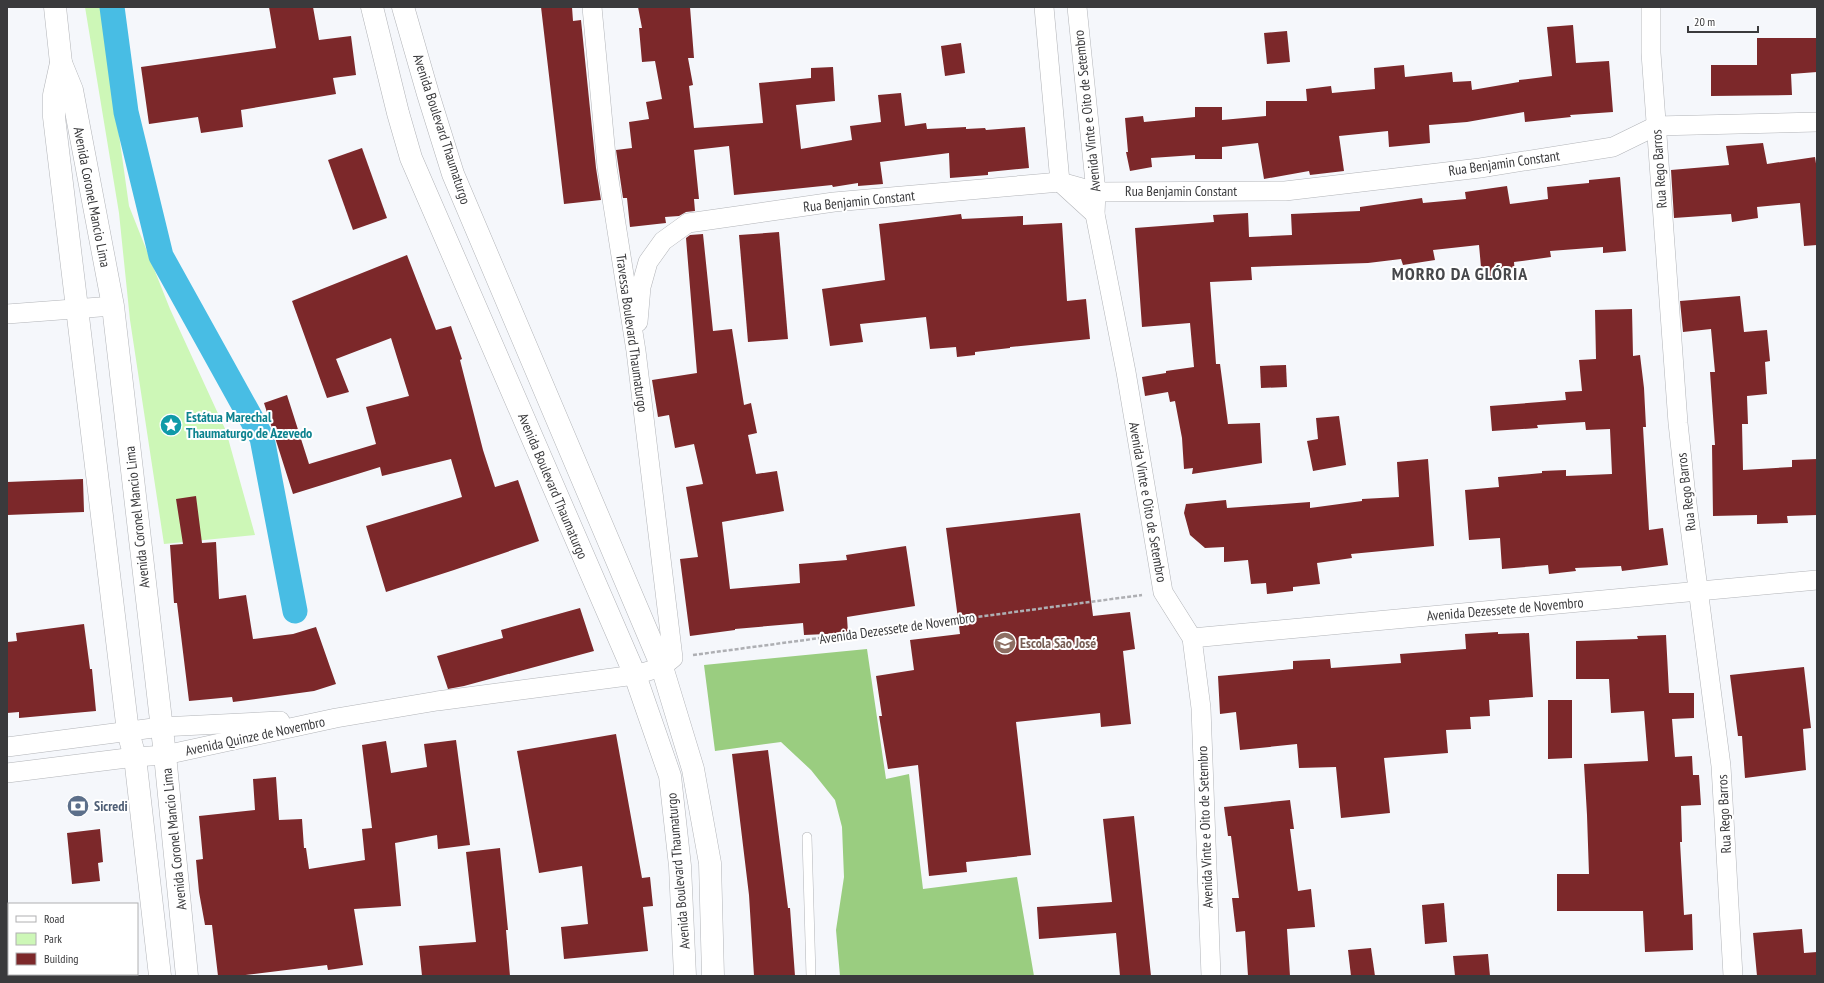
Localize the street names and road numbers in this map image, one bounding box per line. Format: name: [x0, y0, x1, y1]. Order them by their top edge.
street label: Avenida Vinte e Oito de Setembro: [1070, 29, 1104, 193]
street label: Avenida Boulevard Thaumaturgo: [409, 52, 475, 206]
street label: Avenida Coronel Mancio Lima: [70, 125, 114, 269]
street label: Rua Rego Barros: [1647, 129, 1671, 209]
street label: Rua Benjamin Constant: [1447, 146, 1561, 180]
street label: Rua Benjamin Constant: [1125, 182, 1237, 200]
street label: Rua Benjamin Constant: [802, 186, 916, 216]
street label: Travessa Boulevard Thaumaturgo: [612, 253, 652, 413]
street label: Avenida Boulevard Thaumaturgo: [514, 410, 592, 562]
street label: Avenida Vinte e Oito de Setembro: [1125, 420, 1171, 584]
street label: Avenida Coronel Mancio Lima: [121, 445, 153, 589]
street label: Rua Rego Barros: [1672, 451, 1700, 532]
street label: Avenida Dezessete de Novembro: [1426, 593, 1584, 625]
street label: Avenida Dezessete de Novembro: [818, 608, 976, 648]
street label: Avenida Quinze de Novembro: [184, 712, 326, 760]
street label: Avenida Vinte e Oito de Setembro: [1193, 746, 1217, 908]
street label: Avenida Coronel Mancio Lima: [158, 767, 190, 911]
street label: Rua Rego Barros: [1713, 774, 1735, 854]
street label: Avenida Boulevard Thaumaturgo: [662, 792, 694, 950]

